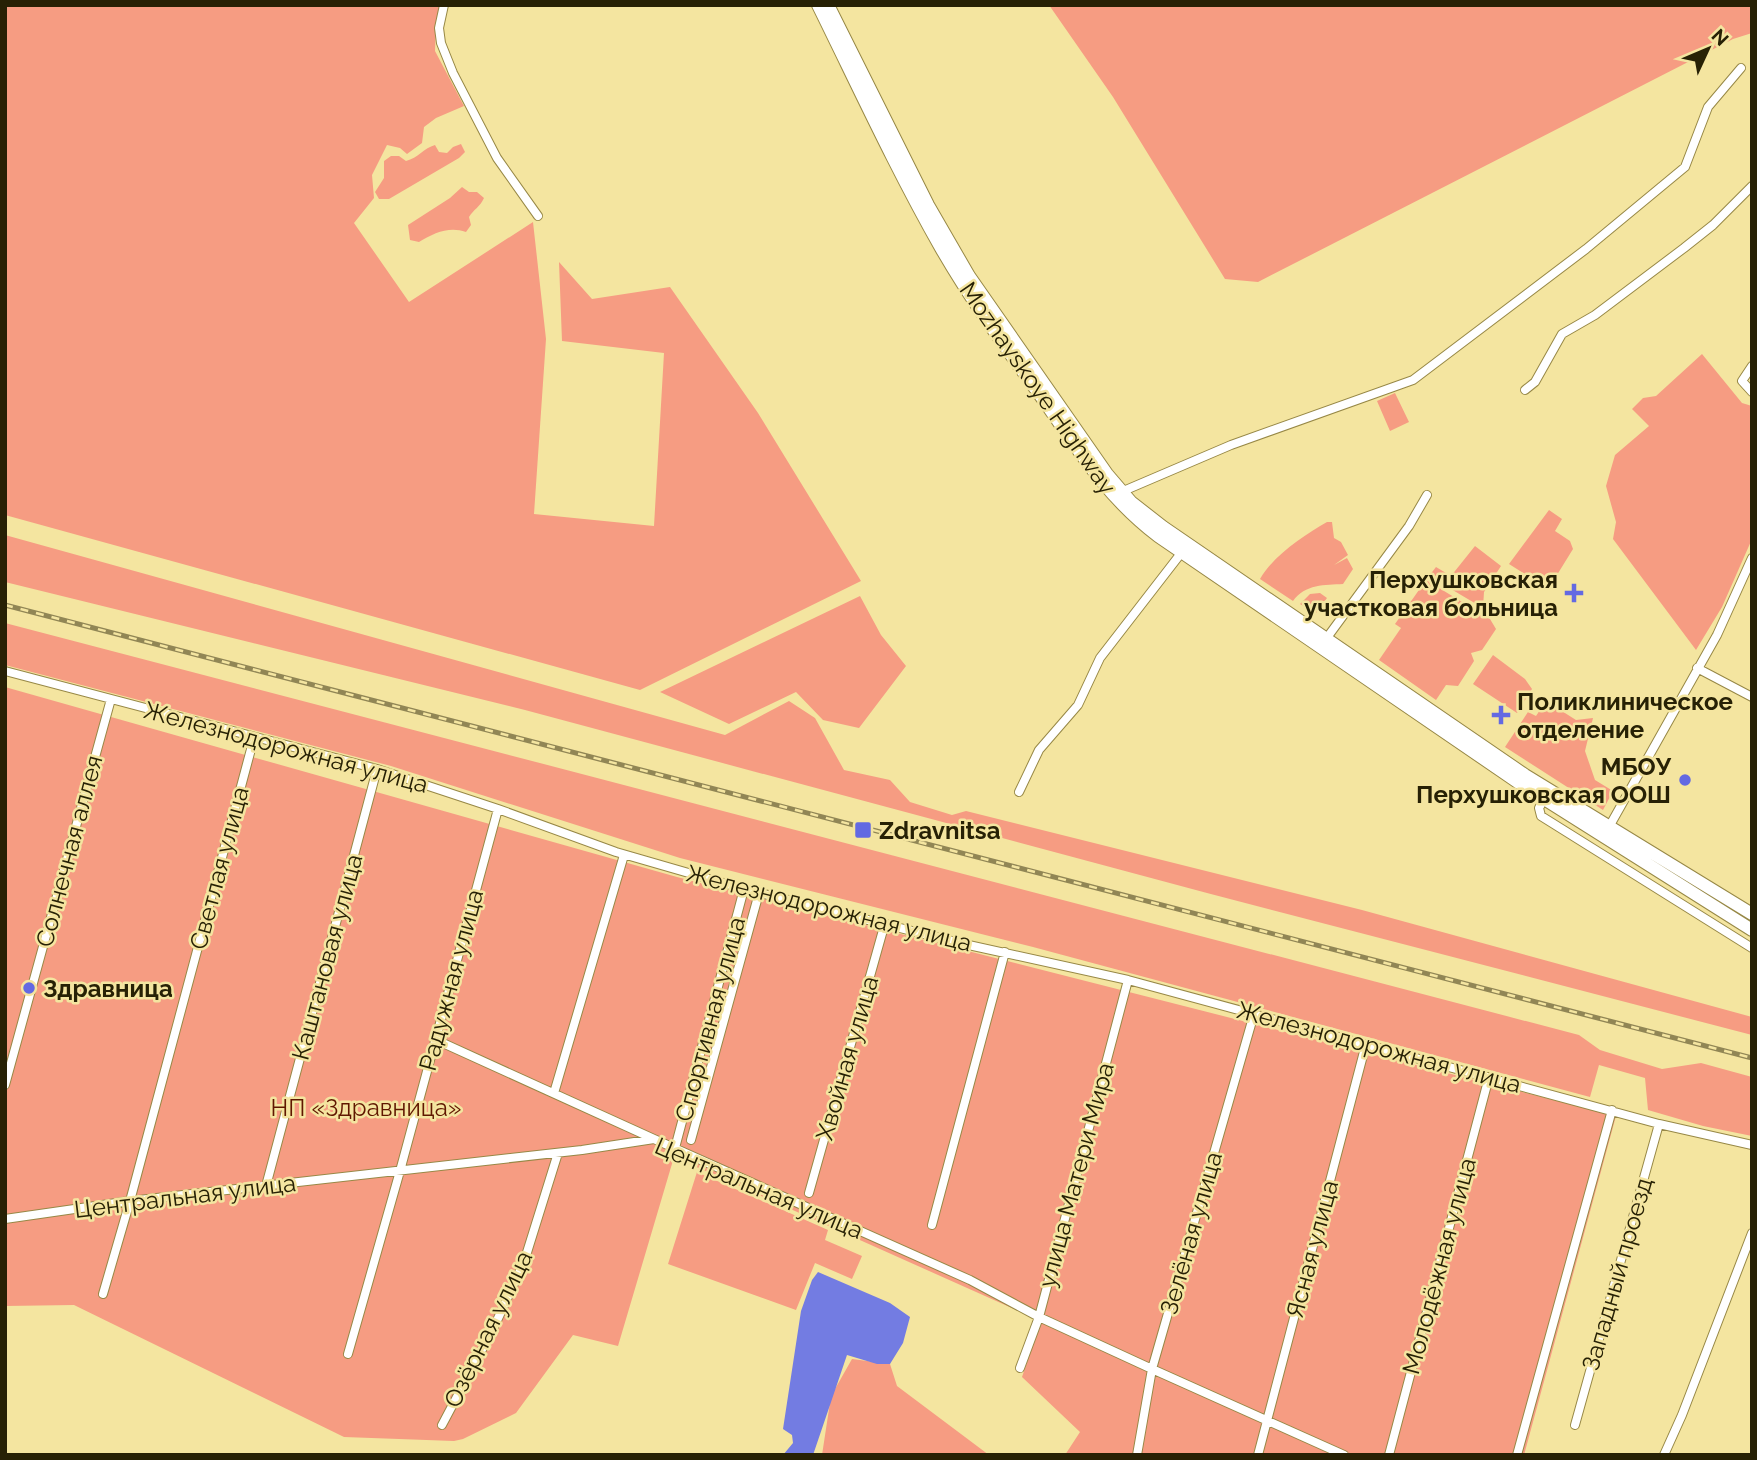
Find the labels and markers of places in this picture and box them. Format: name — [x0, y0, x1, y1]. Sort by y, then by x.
place label: Перхушковская участковая больница — [1304, 565, 1558, 622]
marker: Перхушковская участковая больница — [1564, 583, 1584, 603]
place label: Поликлиническое отделение — [1517, 687, 1733, 744]
marker: Поликлиническое отделение — [1491, 705, 1511, 725]
place label: МБОУ Перхушковская ООШ — [1416, 752, 1672, 809]
marker: МБОУ Перхушковская ООШ — [1677, 772, 1693, 788]
place label: Zdravnitsa — [879, 816, 1001, 845]
marker: Zdravnitsa — [853, 820, 873, 840]
place label: Здравница — [43, 974, 173, 1003]
marker: Здравница — [21, 980, 37, 996]

